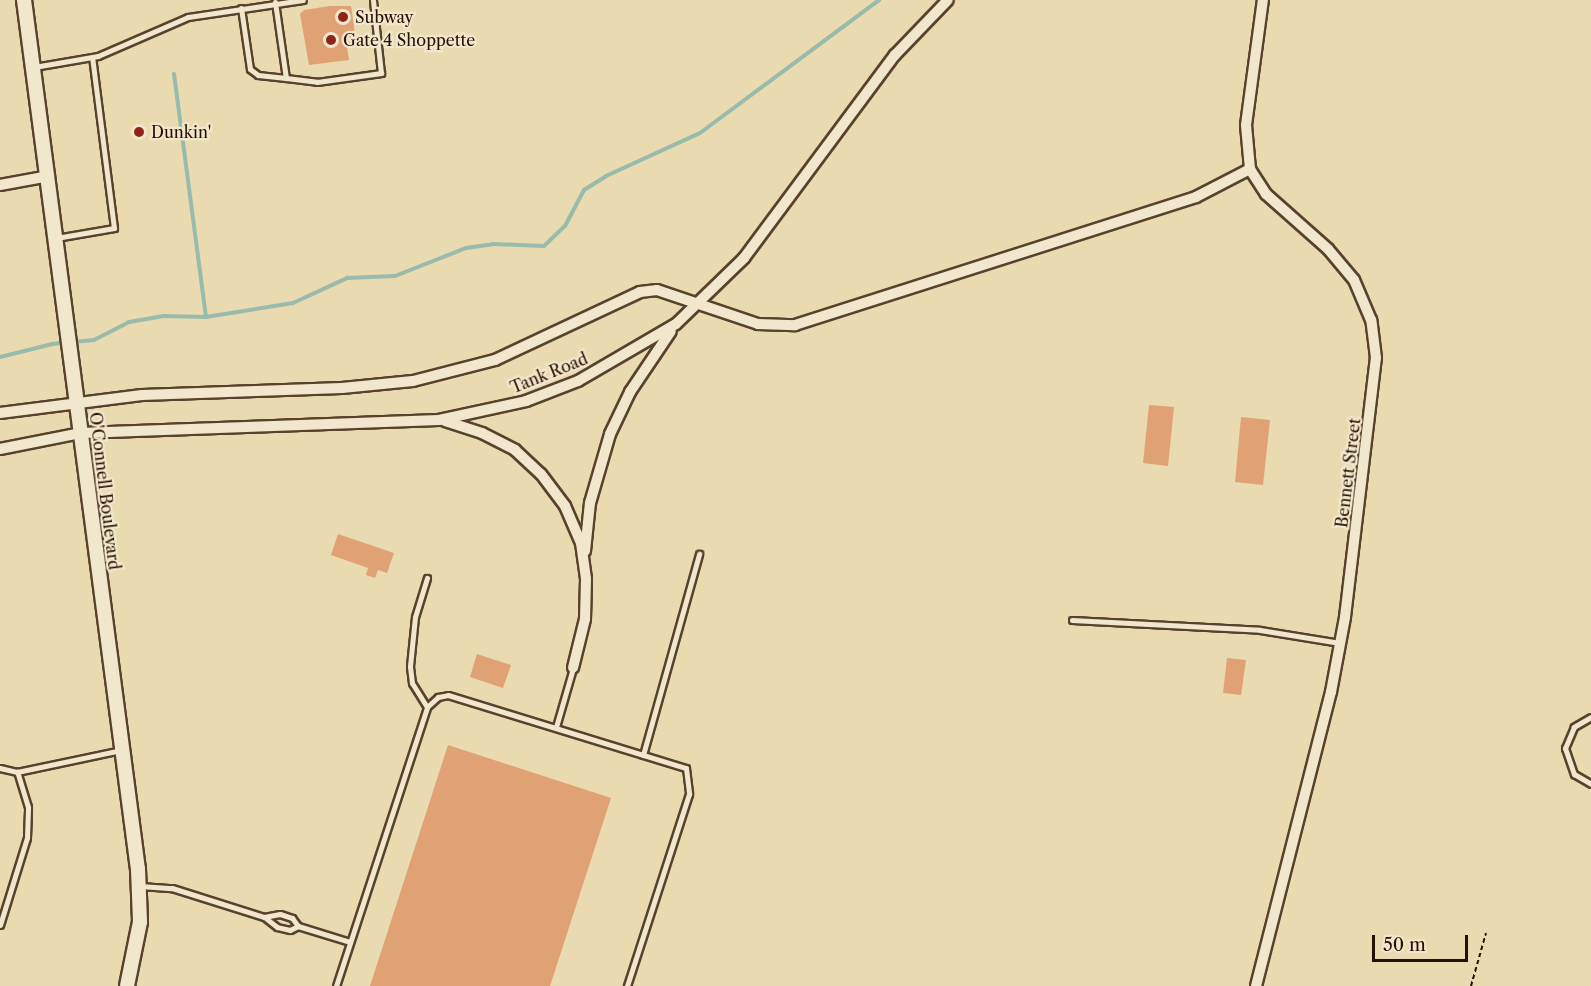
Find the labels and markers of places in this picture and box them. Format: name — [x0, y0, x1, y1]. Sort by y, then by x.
place label: Subway — [355, 7, 413, 27]
marker: Subway — [336, 10, 350, 24]
place label: Gate 4 Shoppette — [343, 30, 475, 50]
marker: Gate 4 Shoppette — [324, 33, 338, 47]
place label: Dunkin' — [151, 122, 211, 142]
marker: Dunkin' — [132, 125, 146, 139]

